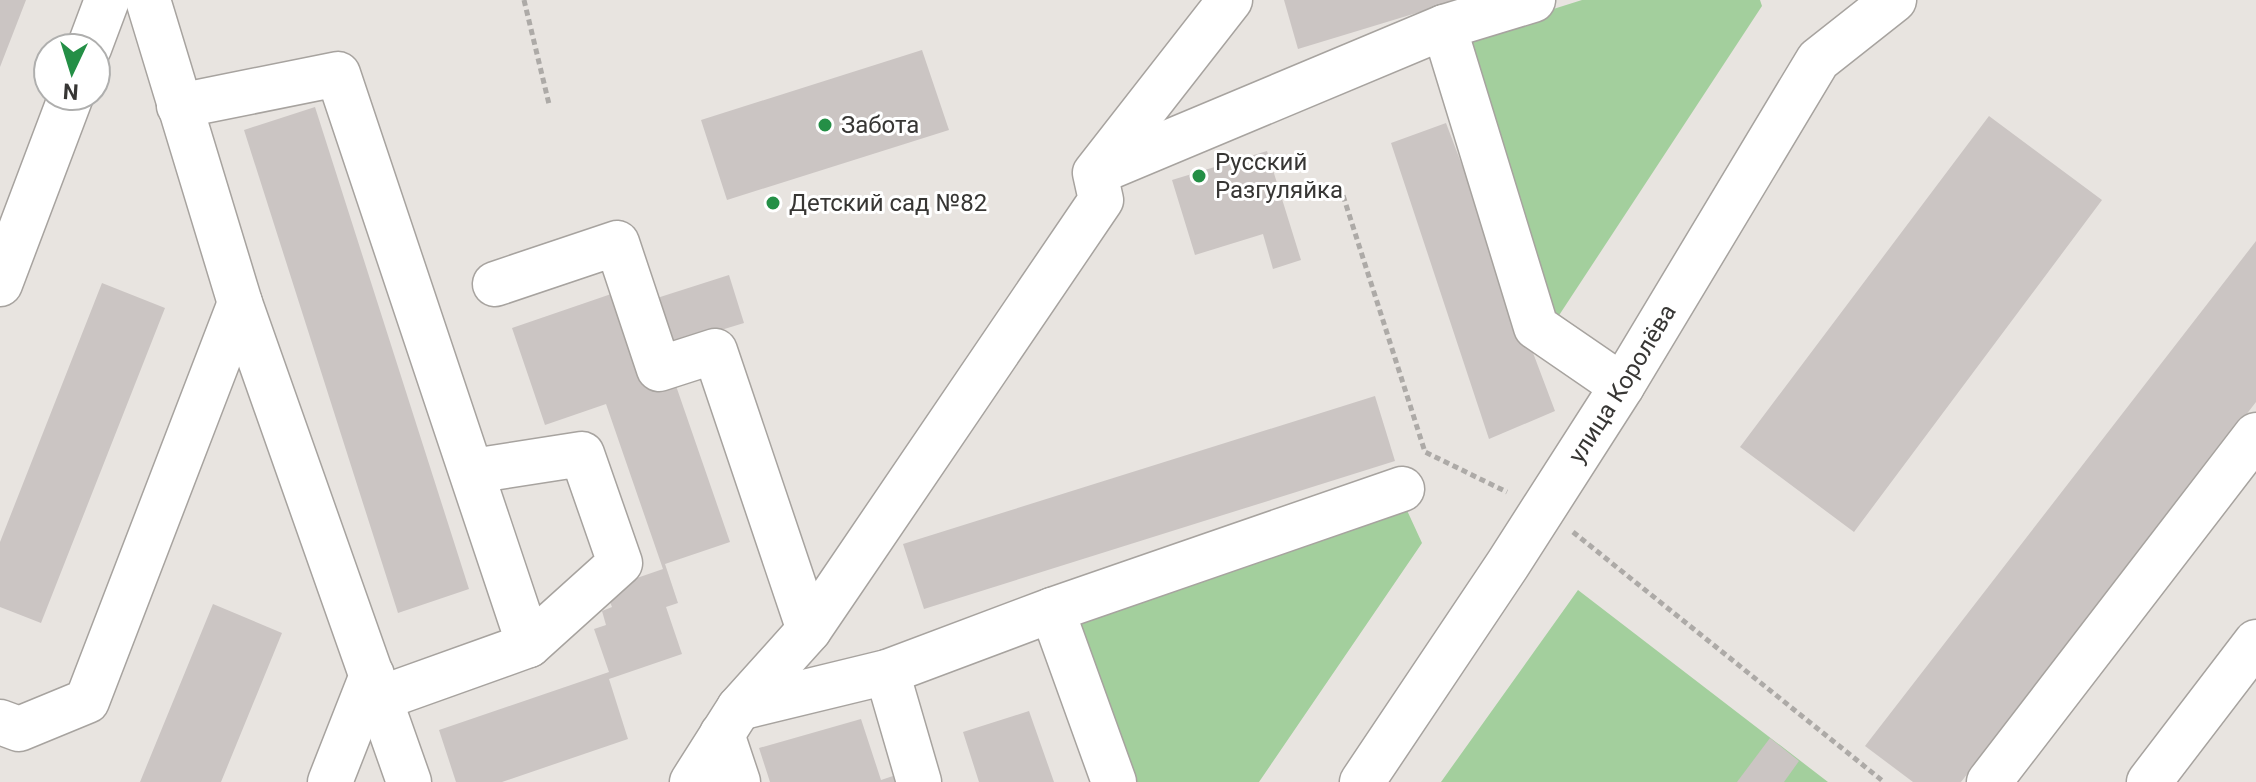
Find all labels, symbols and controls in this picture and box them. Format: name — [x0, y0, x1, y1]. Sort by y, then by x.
north arrow — [32, 32, 112, 112]
text: N — [62, 78, 79, 104]
place label: Забота — [841, 111, 919, 139]
marker: Забота — [816, 116, 834, 134]
place label: Русский Разгуляйка — [1215, 148, 1343, 204]
marker: Русский Разгуляйка — [1190, 167, 1208, 185]
place label: Детский сад №82 — [789, 189, 987, 217]
marker: Детский сад №82 — [764, 194, 782, 212]
street label: улица Королёва — [1563, 299, 1682, 468]

